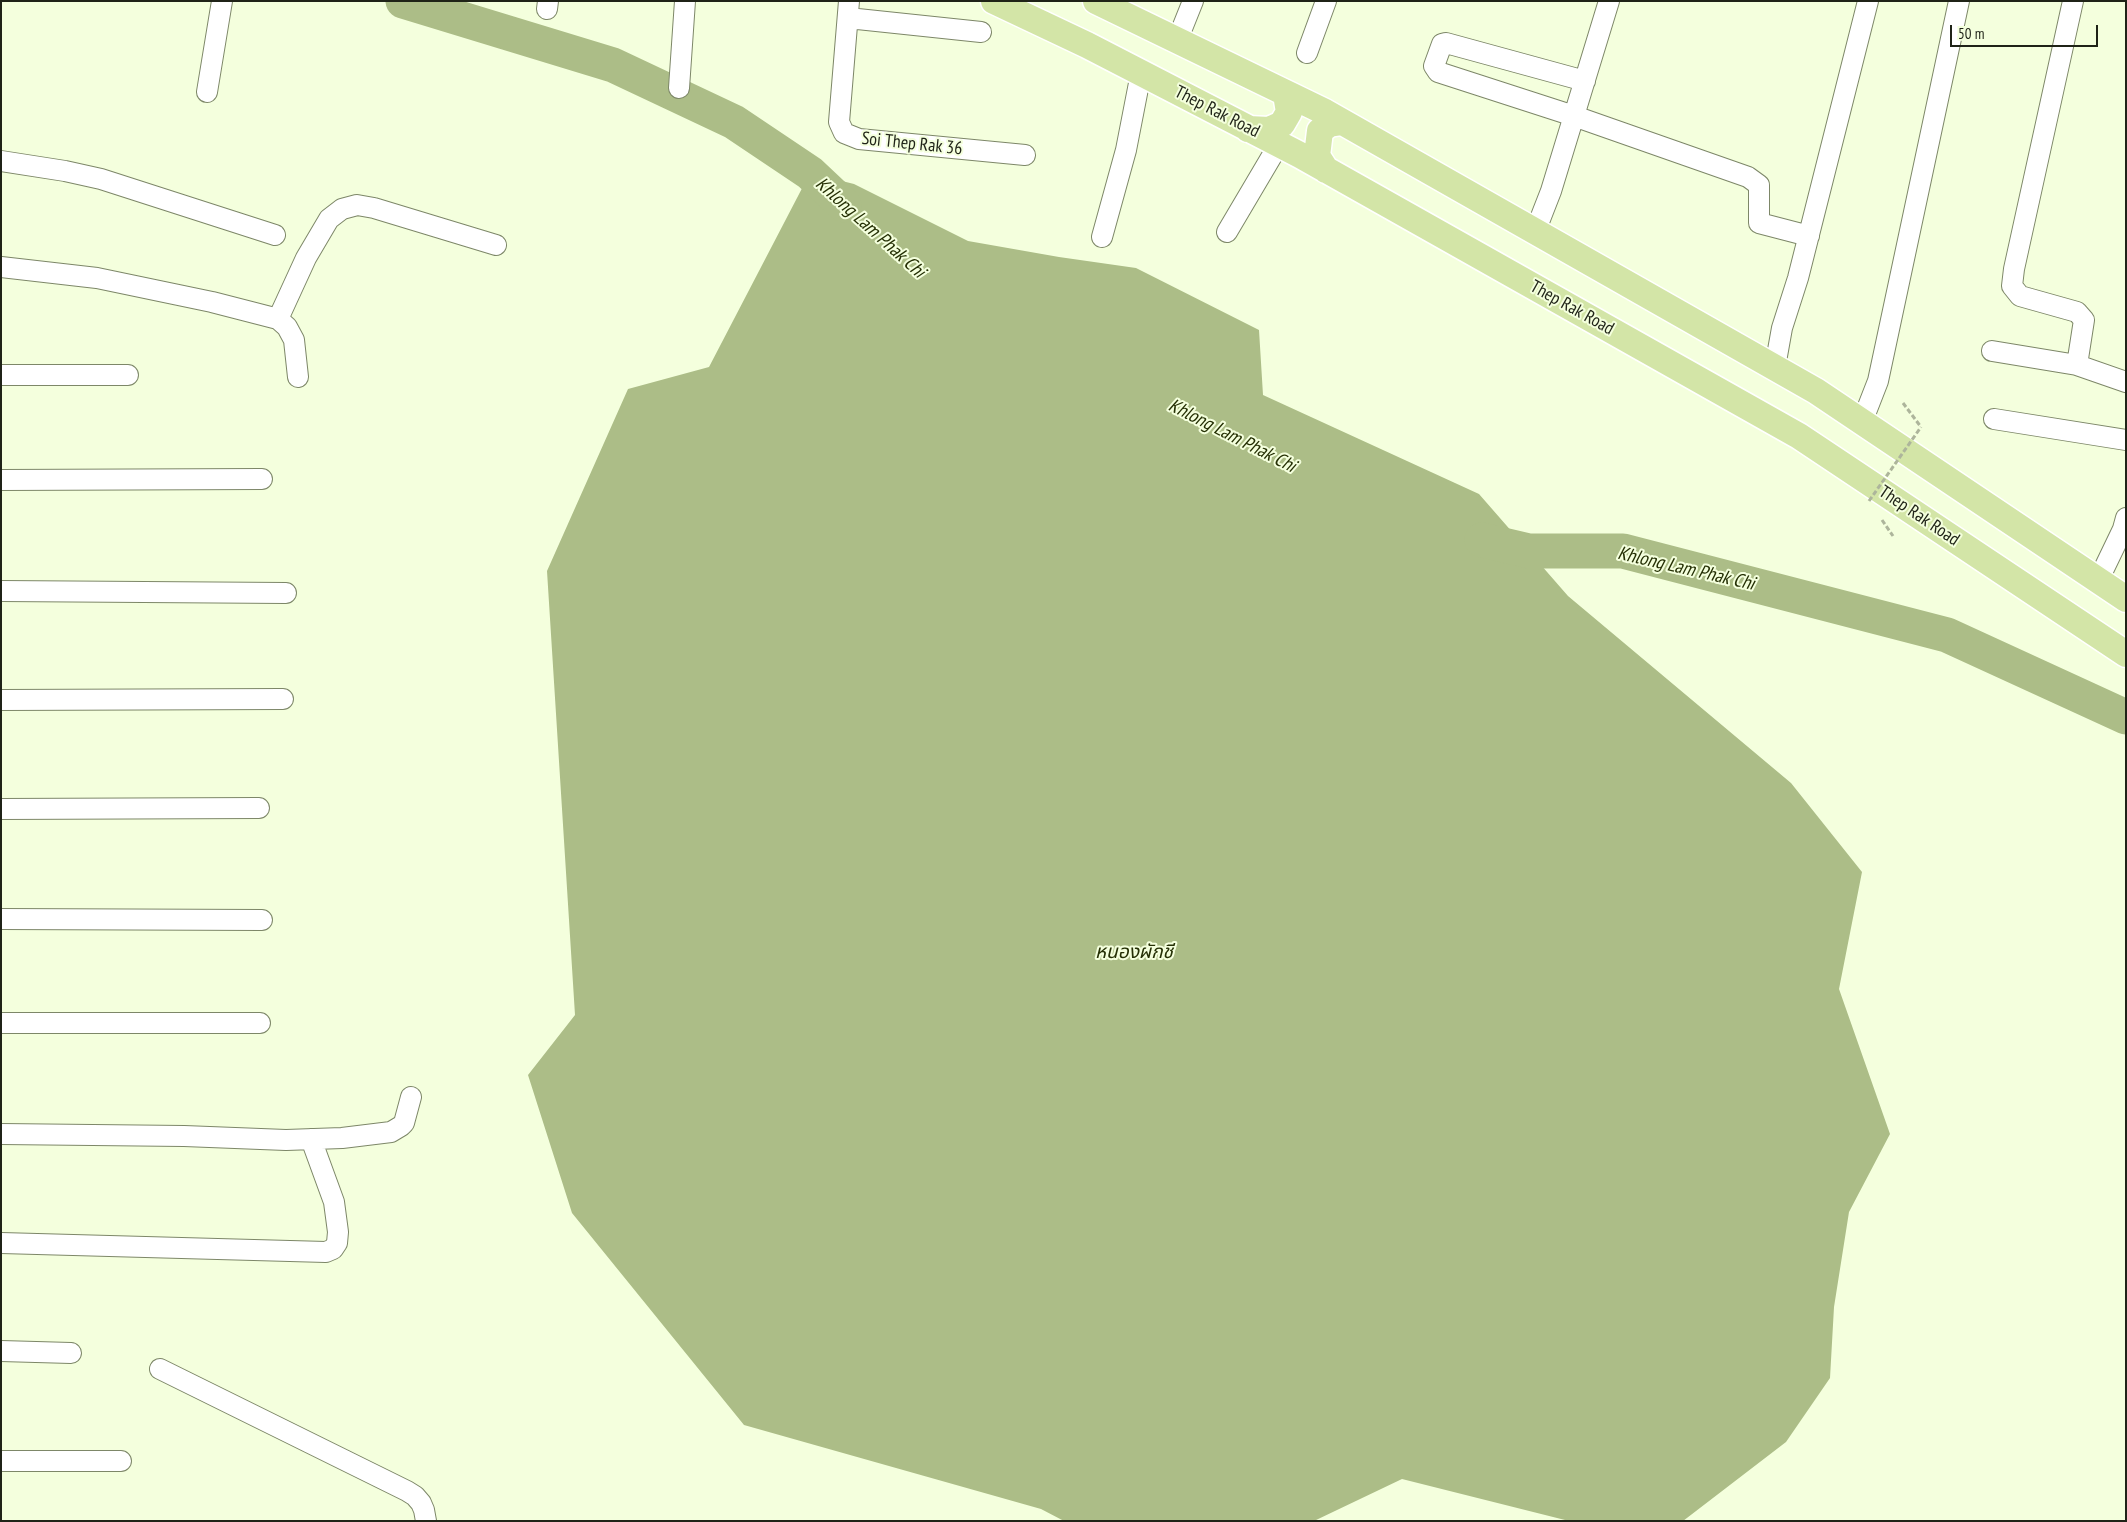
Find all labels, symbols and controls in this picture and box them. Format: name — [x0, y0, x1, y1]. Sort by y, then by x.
scale bar — [1952, 15, 2100, 47]
text: 50 m — [1958, 24, 1984, 43]
street label: Thep Rak Road — [1171, 81, 1263, 143]
street label: Soi Thep Rak 36 — [861, 128, 963, 160]
water label: Khlong Lam Phak Chi — [810, 173, 930, 283]
street label: Thep Rak Road — [1526, 276, 1618, 340]
water label: Khlong Lam Phak Chi — [1165, 394, 1299, 478]
street label: Thep Rak Road — [1875, 481, 1963, 551]
water label: Khlong Lam Phak Chi — [1615, 542, 1757, 596]
water label: หนองผักชี — [1095, 942, 1173, 964]

